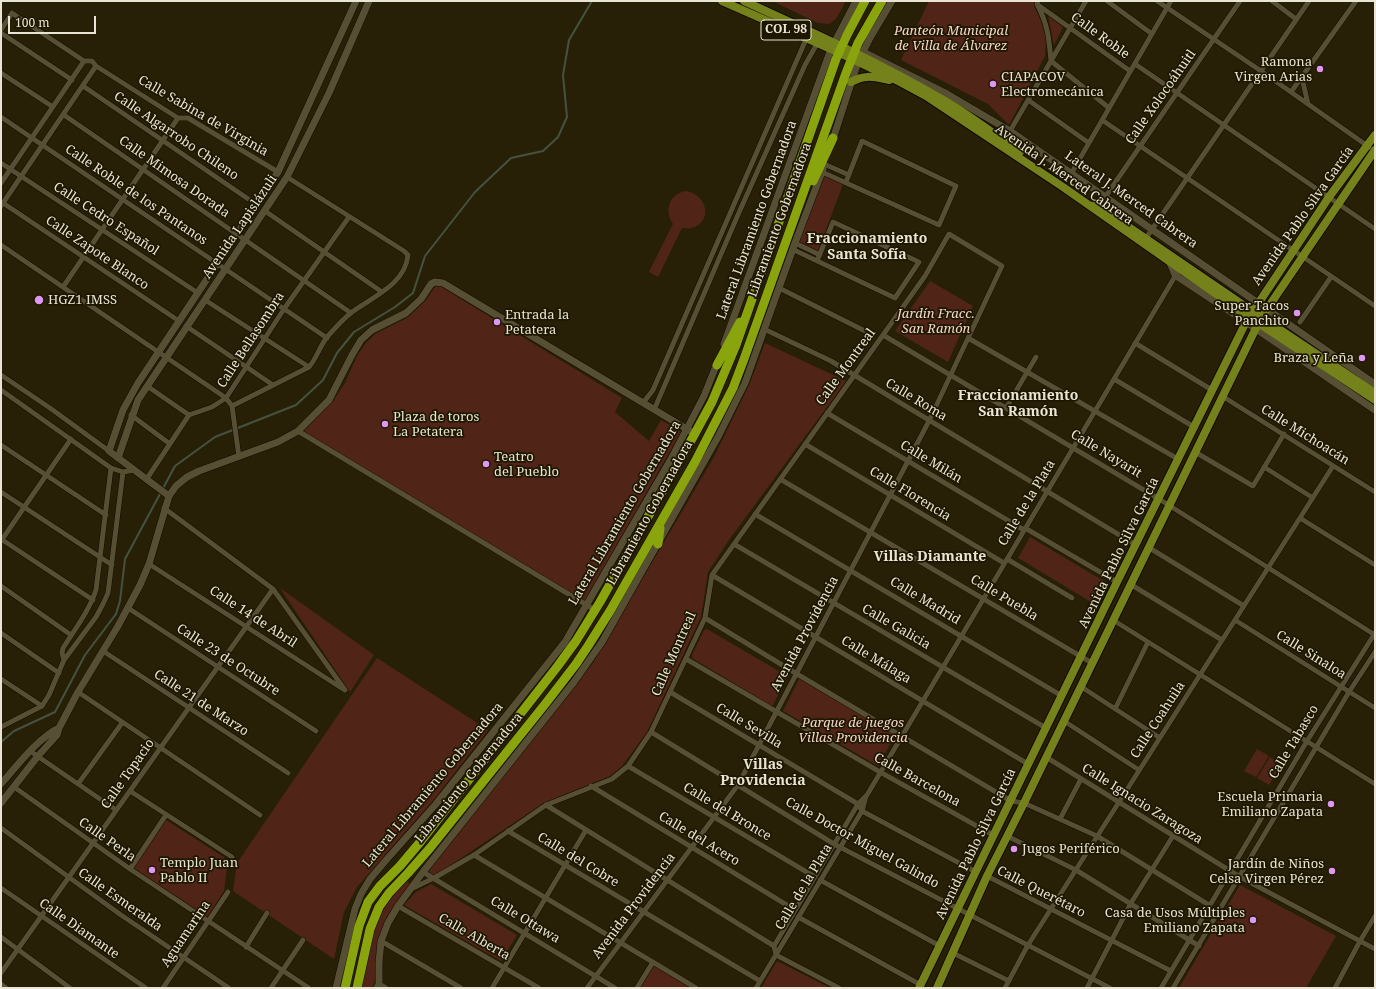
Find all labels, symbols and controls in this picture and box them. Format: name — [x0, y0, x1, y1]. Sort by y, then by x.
scale bar — [10, 8, 98, 34]
street label: Calle Roble — [1068, 10, 1132, 62]
text: 100 m — [15, 14, 50, 31]
road number: COL 98 — [761, 20, 811, 40]
park label: Panteón Municipal de Villa de Álvarez — [894, 23, 1008, 54]
street label: Calle Xolocoáhuitl — [1123, 47, 1199, 147]
place label: Ramona Virgen Arias — [1235, 54, 1312, 85]
marker: Ramona Virgen Arias — [1315, 64, 1325, 74]
place label: CIAPACOV Electromecánica — [1001, 69, 1104, 100]
street label: Calle Sabina de Virginia — [135, 72, 271, 160]
marker: CIAPACOV Electromecánica — [988, 79, 998, 89]
street label: Calle Algarrobo Chileno — [111, 88, 241, 184]
street label: Lateral Libramiento Gobernadora — [714, 118, 800, 322]
street label: Avenida J. Merced Cabrera — [992, 121, 1136, 229]
street label: Calle Mimosa Dorada — [116, 133, 232, 221]
street label: Calle Roble de los Pantanos — [62, 141, 210, 249]
street label: Libramiento Gobernadora — [745, 141, 815, 299]
street label: Avenida Pablo Silva García — [1249, 143, 1357, 289]
street label: Lateral J. Merced Cabrera — [1062, 148, 1200, 252]
street label: Avenida Lapislázuli — [199, 172, 281, 282]
street label: Calle Cedro Español — [50, 179, 162, 259]
street label: Calle Zapote Blanco — [42, 213, 152, 293]
district label: Fraccionamiento Santa Sofía — [807, 231, 927, 264]
street label: Calle Bellasombra — [214, 289, 288, 391]
place label: HGZ1 IMSS — [48, 292, 117, 308]
marker: HGZ1 IMSS — [33, 294, 45, 306]
place label: Super Tacos Panchito — [1215, 298, 1289, 329]
park label: Jardín Fracc. San Ramón — [897, 306, 975, 337]
place label: Entrada la Petatera — [505, 307, 569, 338]
marker: Super Tacos Panchito — [1292, 308, 1302, 318]
marker: Entrada la Petatera — [492, 317, 502, 327]
street label: Calle Montreal — [813, 326, 879, 408]
place label: Braza y Leña — [1273, 350, 1354, 366]
marker: Braza y Leña — [1357, 353, 1367, 363]
street label: Calle Roma — [882, 375, 950, 425]
district label: Fraccionamiento San Ramón — [958, 388, 1078, 420]
street label: Calle Michoacán — [1258, 401, 1352, 469]
place label: Plaza de toros La Petatera — [393, 409, 479, 440]
street label: Lateral Libramiento Gobernadora — [566, 418, 684, 608]
marker: Plaza de toros La Petatera — [380, 419, 390, 429]
street label: Calle Nayarit — [1068, 427, 1144, 481]
street label: Calle Milán — [897, 437, 965, 487]
street label: Libramiento Gobernadora — [604, 438, 696, 588]
place label: Teatro del Pueblo — [494, 449, 559, 480]
street label: Calle de la Plata — [995, 457, 1059, 549]
marker: Teatro del Pueblo — [481, 459, 491, 469]
street label: Calle Florencia — [866, 464, 954, 524]
street label: Avenida Pablo Silva García — [1076, 475, 1162, 631]
district label: Villas Diamante — [874, 549, 986, 565]
street label: Calle Puebla — [967, 572, 1041, 624]
street label: Avenida Providencia — [768, 574, 842, 694]
street label: Calle Madrid — [887, 574, 963, 628]
street label: Calle 14 de Abril — [206, 583, 300, 651]
street label: Calle Galicia — [859, 601, 933, 653]
street label: Calle Montreal — [648, 609, 700, 699]
street label: Calle 23 de Octubre — [173, 621, 283, 699]
street label: Calle Sinaloa — [1273, 627, 1349, 683]
street label: Calle Málaga — [838, 633, 914, 687]
street label: Calle 21 de Marzo — [151, 667, 251, 739]
street label: Calle Coahuila — [1127, 679, 1189, 761]
street label: Lateral Libramiento Gobernadora — [359, 699, 507, 871]
street label: Calle Sevilla — [713, 700, 785, 752]
street label: Calle Tabasco — [1266, 702, 1322, 782]
street label: Libramiento Gobernadora — [412, 710, 526, 846]
park label: Parque de juegos Villas Providencia — [798, 715, 908, 746]
street label: Calle Topacio — [98, 736, 158, 812]
street label: Calle Barcelona — [871, 750, 963, 810]
district label: Villas Providencia — [720, 757, 806, 790]
street label: Calle Ignacio Zaragoza — [1079, 760, 1205, 848]
street label: Avenida Pablo Silva García — [933, 766, 1019, 922]
street label: Calle del Bronce — [680, 780, 774, 844]
place label: Escuela Primaria Emiliano Zapata — [1217, 789, 1323, 820]
street label: Calle Doctor Miguel Galindo — [782, 794, 942, 892]
marker: Escuela Primaria Emiliano Zapata — [1326, 799, 1336, 809]
street label: Calle del Acero — [656, 809, 742, 869]
street label: Calle Perla — [76, 815, 138, 865]
street label: Calle del Cobre — [534, 829, 622, 891]
street label: Calle de la Plata — [772, 841, 836, 933]
place label: Jugos Periférico — [1022, 841, 1120, 857]
marker: Jugos Periférico — [1009, 844, 1019, 854]
street label: Avenida Providencia — [589, 850, 679, 962]
place label: Templo Juan Pablo II — [160, 855, 238, 886]
place label: Jardín de Niños Celsa Virgen Pérez — [1209, 856, 1324, 887]
street label: Calle Querétaro — [994, 863, 1088, 921]
street label: Calle Esmeralda — [75, 865, 165, 935]
marker: Templo Juan Pablo II — [147, 865, 157, 875]
marker: Jardín de Niños Celsa Virgen Pérez — [1327, 866, 1337, 876]
street label: Calle Ottawa — [487, 893, 563, 947]
street label: Calle Diamante — [36, 896, 122, 962]
street label: Aguamarina — [158, 898, 214, 970]
place label: Casa de Usos Múltiples Emiliano Zapata — [1105, 905, 1245, 936]
street label: Calle Alberta — [436, 910, 512, 964]
marker: Casa de Usos Múltiples Emiliano Zapata — [1248, 915, 1258, 925]

